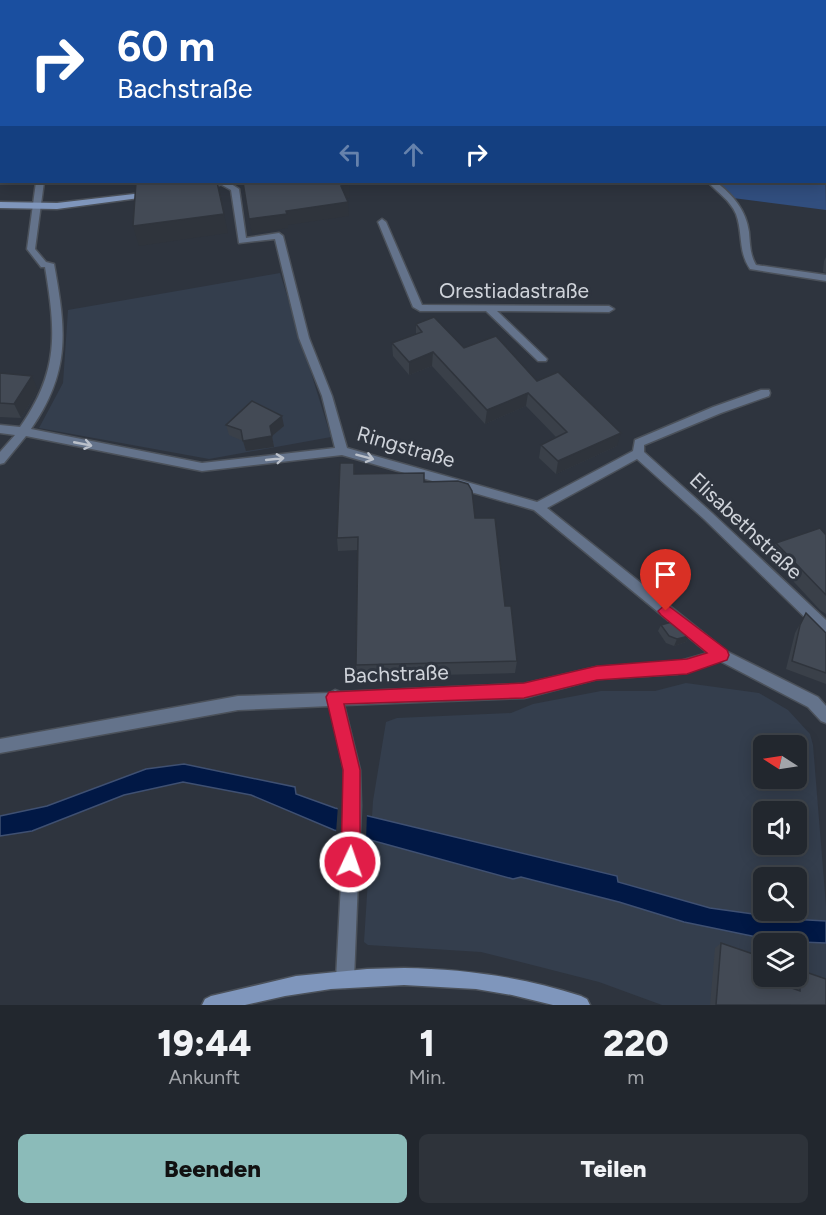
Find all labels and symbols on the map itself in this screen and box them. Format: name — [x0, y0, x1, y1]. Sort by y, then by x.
street label: Orestiadastraße — [439, 278, 589, 303]
street label: Ringstraße — [354, 421, 458, 472]
one-way arrow — [72, 439, 92, 450]
one-way arrow — [355, 452, 374, 464]
one-way arrow — [264, 453, 284, 464]
street label: Elisabethstraße — [685, 467, 808, 584]
pin — [640, 549, 691, 611]
street label: Bachstraße — [343, 659, 449, 688]
north arrow — [753, 735, 807, 789]
position arrow — [318, 830, 382, 894]

